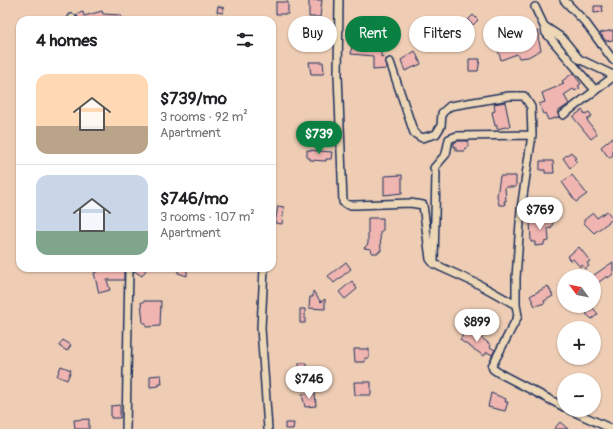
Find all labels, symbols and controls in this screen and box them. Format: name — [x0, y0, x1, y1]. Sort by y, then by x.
chip: Buy — [288, 16, 337, 52]
chip: Rent — [345, 16, 401, 52]
chip: Filters — [409, 16, 475, 52]
chip: New — [483, 16, 537, 52]
icon: filters — [234, 29, 256, 51]
text: 4 homes — [36, 30, 97, 51]
text: $739/mo — [160, 88, 227, 109]
icon: home — [68, 90, 116, 138]
text: 3 rooms · 92 m² — [160, 109, 248, 125]
pin: $739 — [295, 121, 343, 155]
text: Apartment — [160, 125, 221, 141]
text: $739 — [305, 126, 333, 142]
text: $746/mo — [160, 188, 228, 209]
icon: home — [68, 191, 116, 239]
pin: $769 — [516, 197, 564, 231]
text: $769 — [526, 202, 554, 218]
text: 3 rooms · 107 m² — [160, 209, 255, 225]
text: Apartment — [160, 225, 221, 241]
north arrow — [557, 269, 601, 313]
map controls — [557, 269, 601, 417]
pin: $899 — [453, 309, 501, 343]
text: $899 — [464, 314, 491, 330]
button: + — [557, 321, 601, 365]
pin: $746 — [285, 366, 333, 400]
text: $746 — [294, 371, 324, 387]
button: − — [557, 373, 601, 417]

